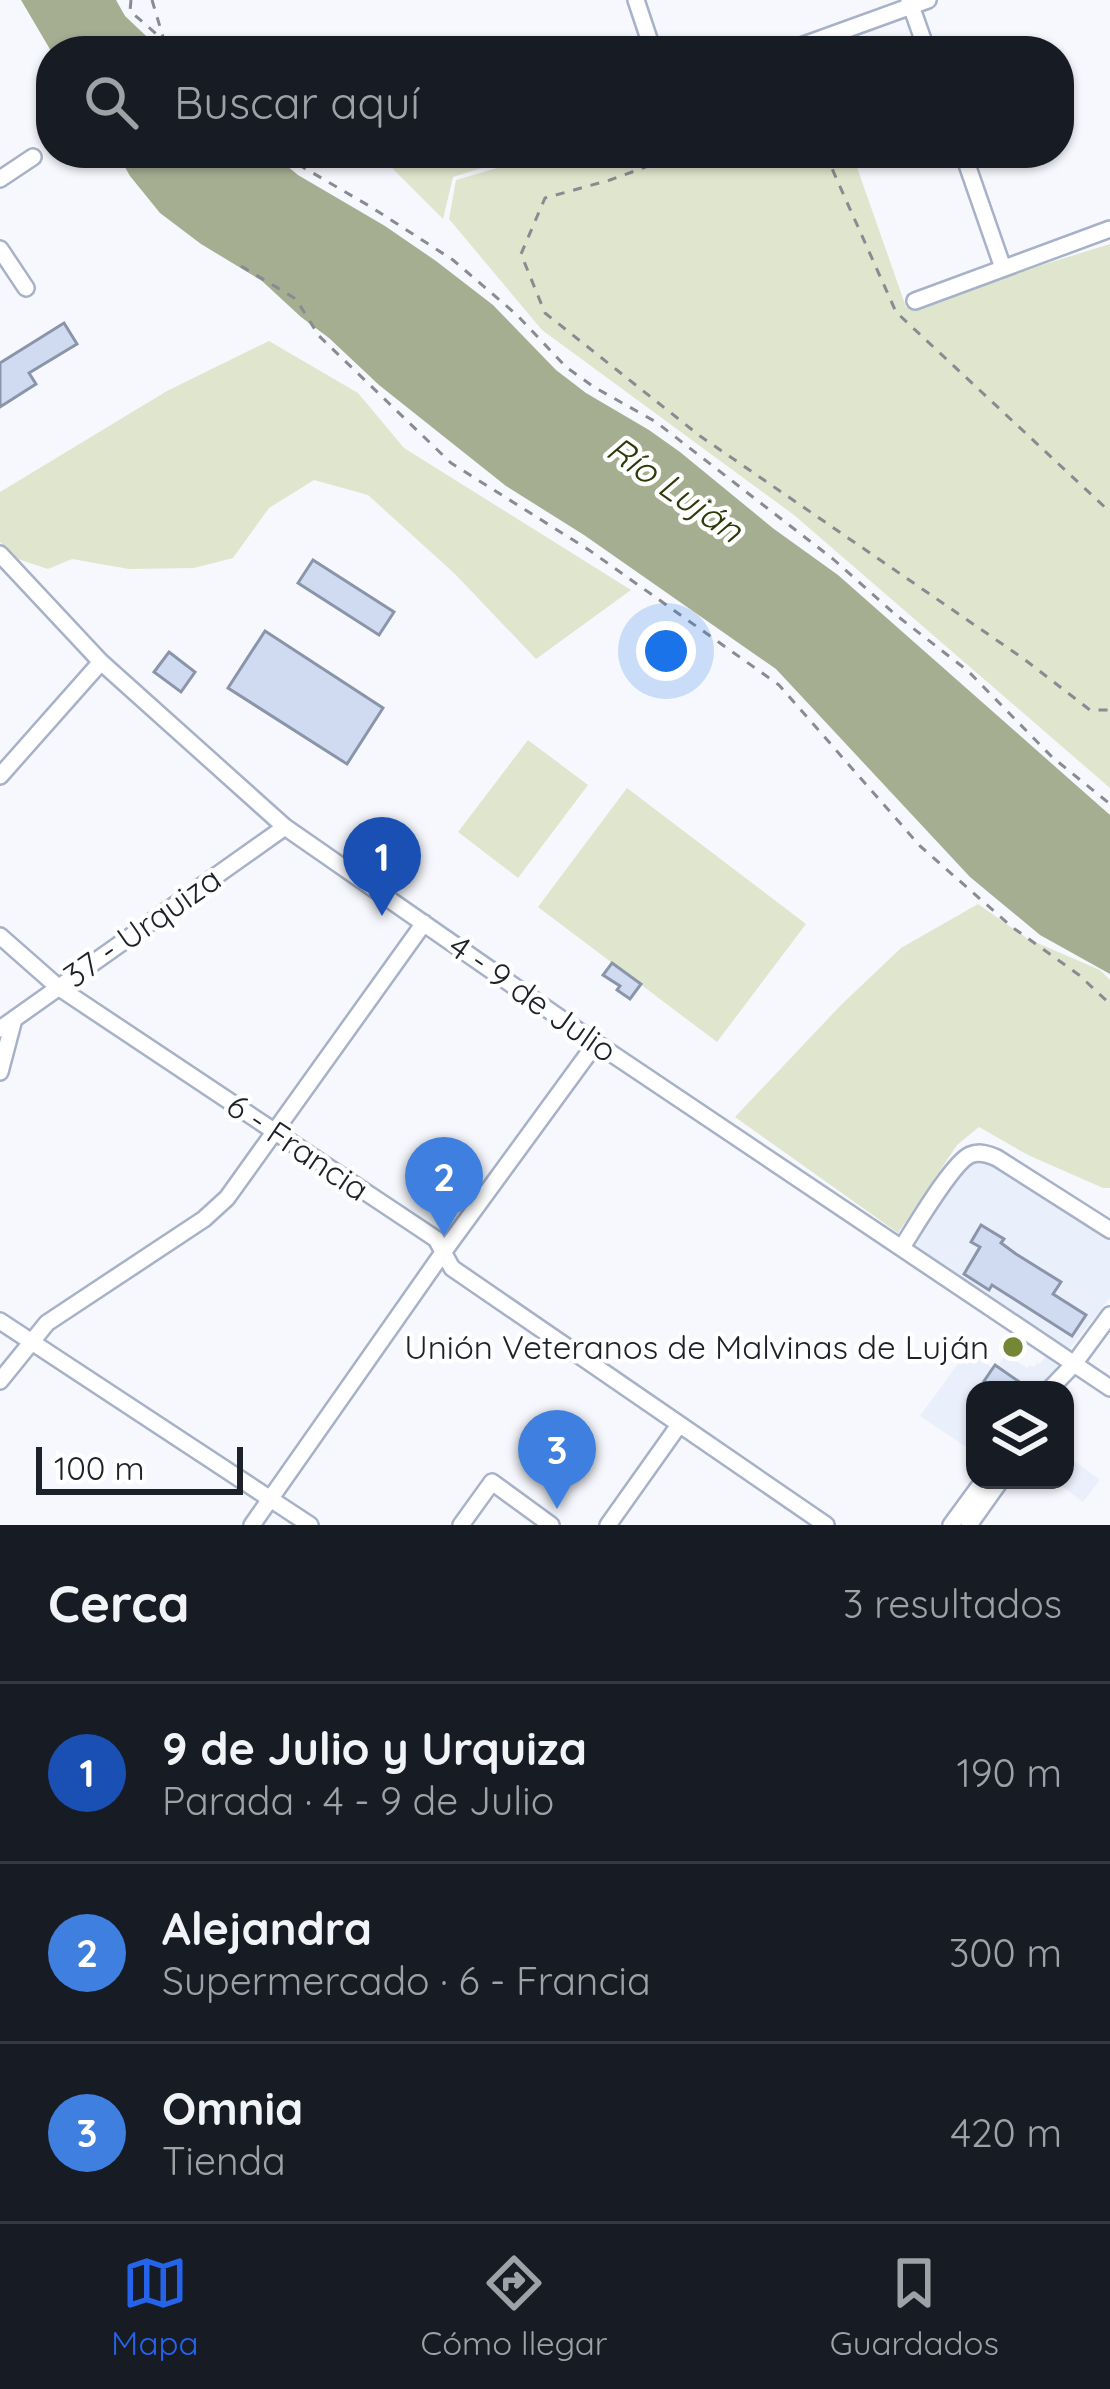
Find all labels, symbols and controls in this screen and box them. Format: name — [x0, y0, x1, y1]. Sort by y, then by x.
search box — [36, 36, 1074, 168]
icon: search — [78, 69, 144, 135]
text: Buscar aquí — [174, 74, 420, 130]
water label: Río Luján — [599, 426, 753, 552]
your location — [636, 621, 696, 681]
pin: 1 — [343, 817, 421, 916]
street label: 37 - Urquiza — [55, 858, 228, 996]
street label: 4 - 9 de Julio — [441, 925, 625, 1070]
street label: 6 - Francia — [219, 1084, 377, 1209]
pin: 2 — [405, 1137, 483, 1236]
place label: Unión Veteranos de Malvinas de Luján — [404, 1326, 989, 1367]
marker: Unión Veteranos de Malvinas de Luján — [1000, 1334, 1026, 1360]
map controls — [966, 1381, 1074, 1489]
button: layers — [966, 1381, 1074, 1489]
pin: 3 — [518, 1410, 596, 1509]
scale bar — [36, 1441, 243, 1494]
text: 100 m — [54, 1447, 145, 1488]
text: Cerca — [48, 1571, 190, 1635]
text: 3 resultados — [843, 1579, 1062, 1628]
text: 9 de Julio y Urquiza — [162, 1720, 587, 1776]
text: 1 — [79, 1748, 95, 1797]
text: 190 m — [956, 1748, 1062, 1797]
text: Parada · 4 - 9 de Julio — [162, 1776, 554, 1825]
text: Alejandra — [162, 1900, 372, 1956]
text: 2 — [76, 1928, 98, 1977]
text: 300 m — [949, 1928, 1062, 1977]
text: Supermercado · 6 - Francia — [162, 1956, 651, 2005]
text: Omnia — [162, 2080, 303, 2136]
text: 3 — [77, 2108, 97, 2157]
text: 420 m — [950, 2108, 1062, 2157]
text: Tienda — [162, 2136, 286, 2185]
tab: Mapa — [111, 2250, 198, 2363]
tab: Cómo llegar — [421, 2250, 608, 2363]
tab: Guardados — [830, 2250, 999, 2363]

